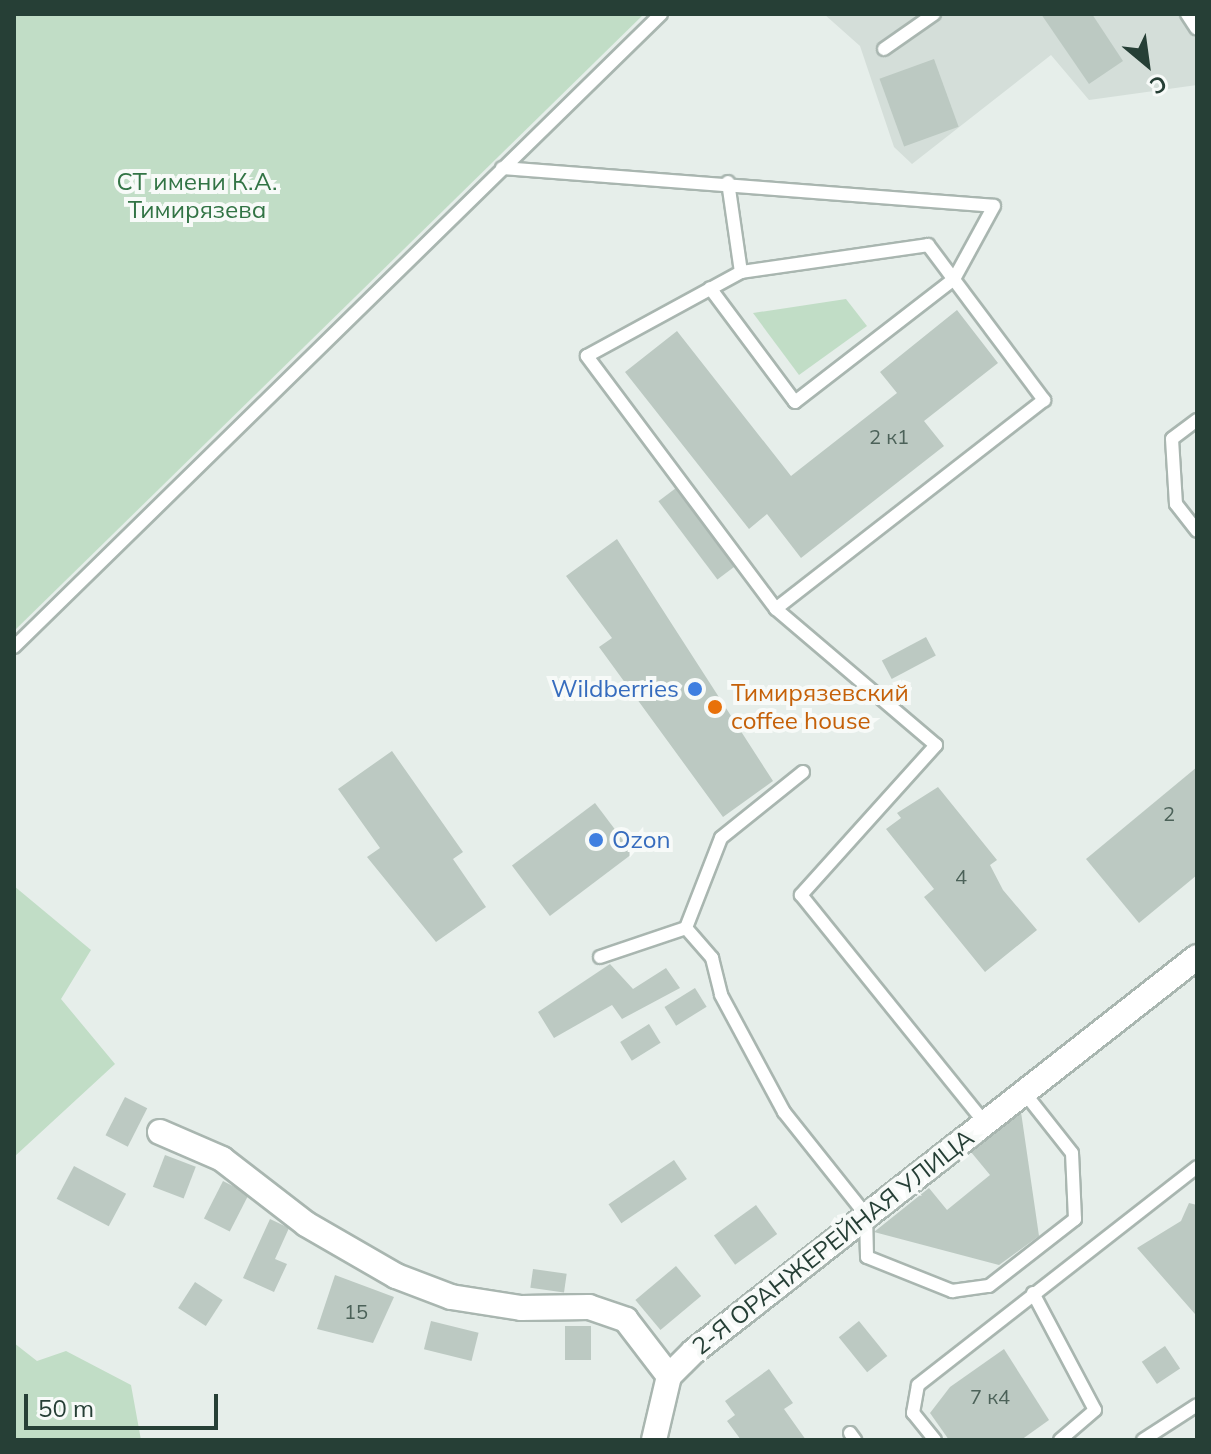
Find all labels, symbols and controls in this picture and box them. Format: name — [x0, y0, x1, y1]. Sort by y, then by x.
north arrow — [1107, 24, 1187, 104]
text: С — [1145, 69, 1172, 101]
park label: СТ имени К.А. Тимирязева — [116, 168, 278, 224]
house number: 2 к1 — [869, 424, 909, 448]
place label: Wildberries — [551, 675, 679, 703]
place label: Тимирязевский coffee house — [731, 679, 909, 735]
marker: Wildberries — [686, 680, 704, 698]
marker: Тимирязевский coffee house — [706, 698, 724, 716]
house number: 2 — [1163, 801, 1175, 825]
place label: Ozon — [612, 826, 671, 854]
marker: Ozon — [587, 831, 605, 849]
house number: 4 — [955, 864, 967, 888]
street label: 2-Я ОРАНЖЕРЕЙНАЯ УЛИЦА — [686, 1123, 980, 1361]
house number: 15 — [344, 1299, 368, 1323]
scale bar — [28, 1378, 222, 1428]
house number: 7 к4 — [970, 1384, 1010, 1408]
text: 50 m — [38, 1393, 94, 1423]

